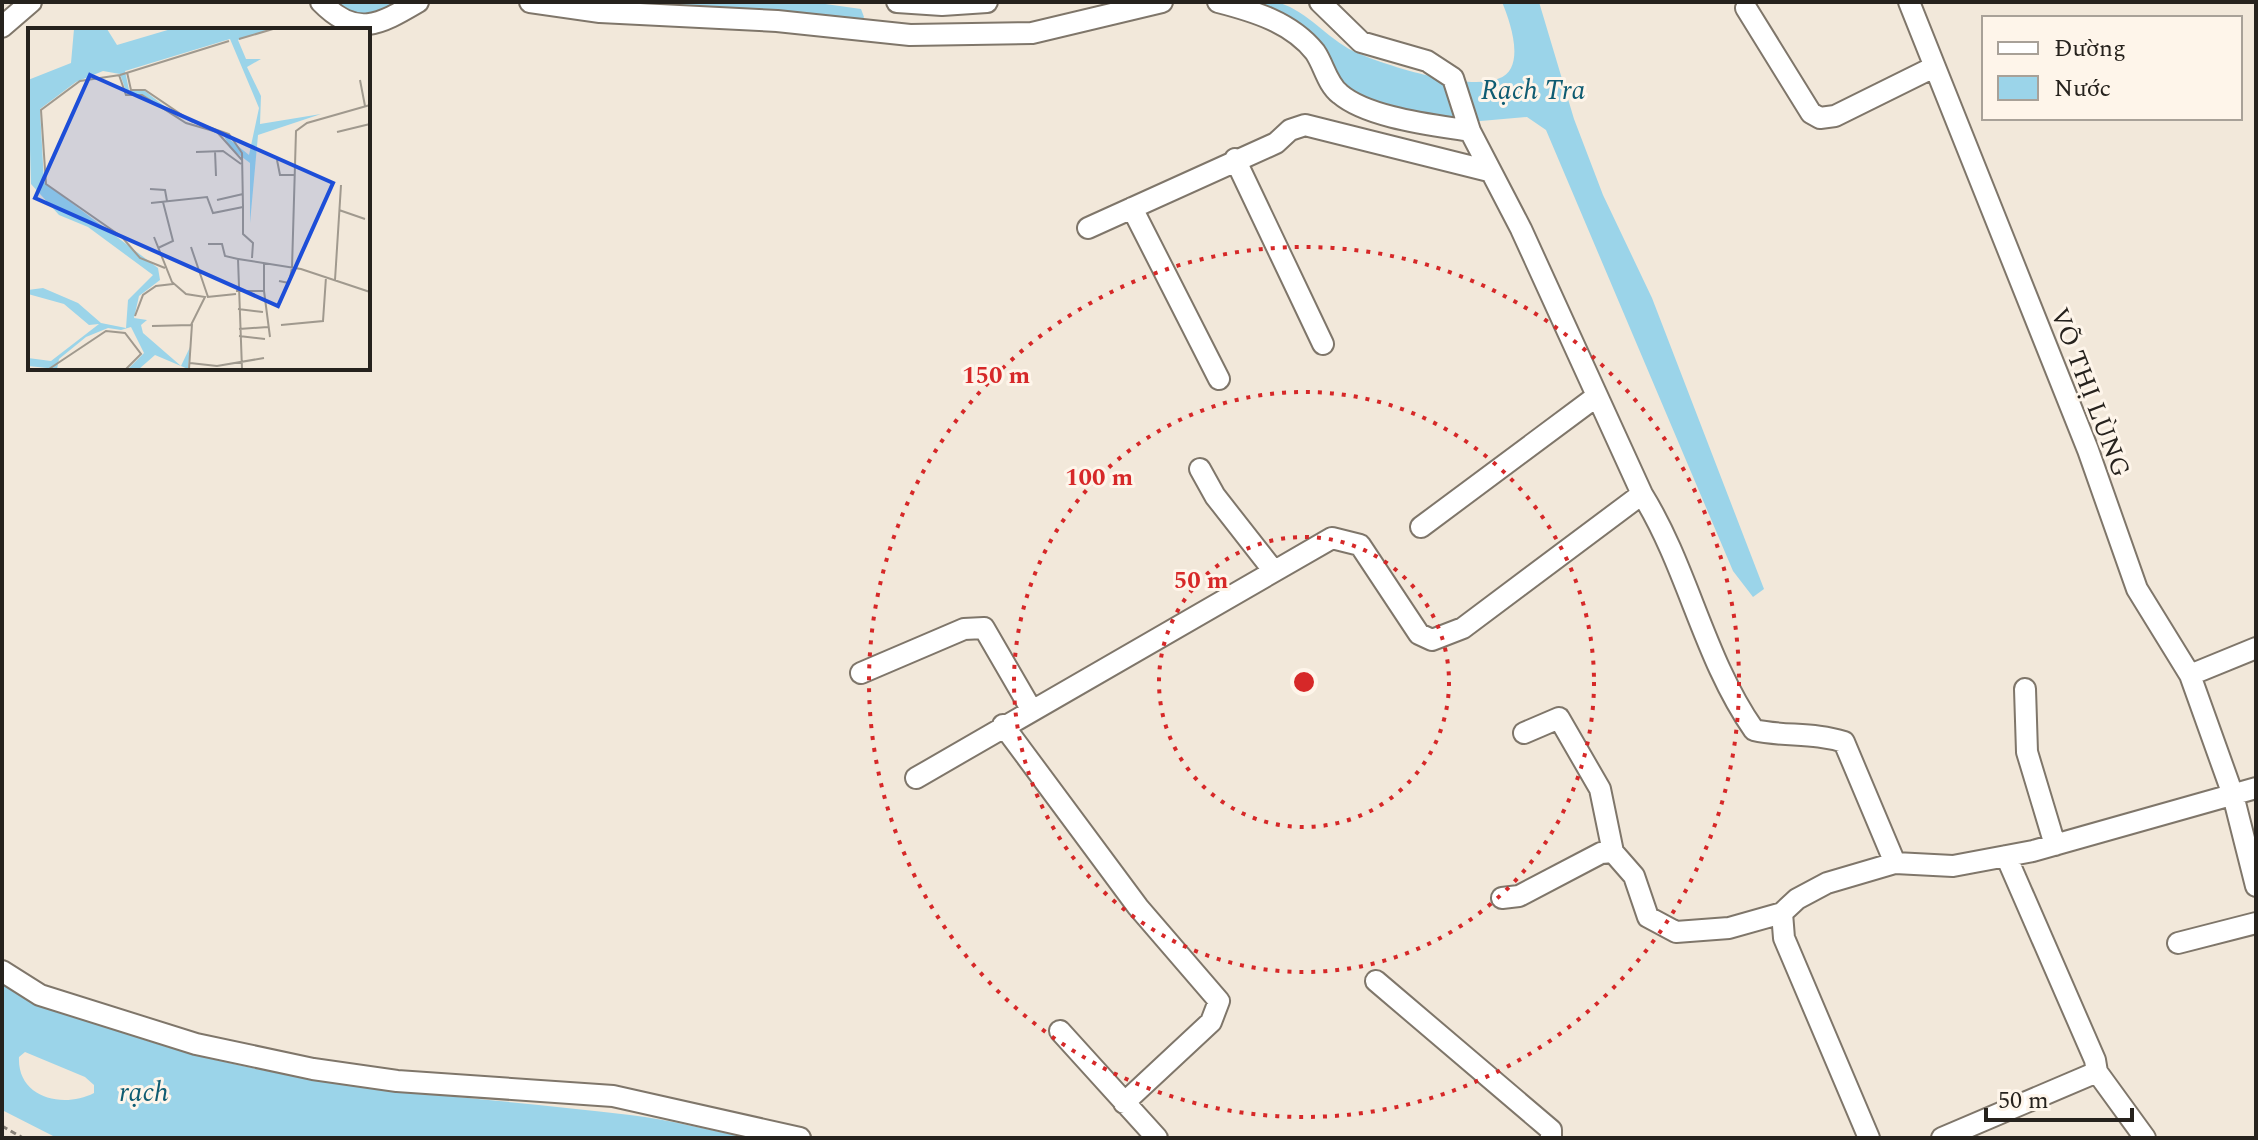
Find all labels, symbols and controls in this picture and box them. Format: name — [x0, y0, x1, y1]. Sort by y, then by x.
legend — [1982, 16, 2242, 120]
inset map — [28, 28, 370, 370]
text: Đường — [2054, 31, 2126, 67]
water label: Rạch Tra — [1481, 69, 1585, 112]
text: Nước — [2054, 71, 2111, 107]
street label: VÕ THỊ LÙNG — [2039, 302, 2141, 483]
text: 150 m — [962, 358, 1030, 394]
text: 100 m — [1065, 460, 1133, 496]
text: 50 m — [1174, 563, 1229, 599]
centre of rings — [1290, 668, 1318, 696]
water label: rạch — [119, 1071, 169, 1114]
scale bar — [1986, 1072, 2132, 1122]
text: 50 m — [1998, 1083, 2049, 1119]

